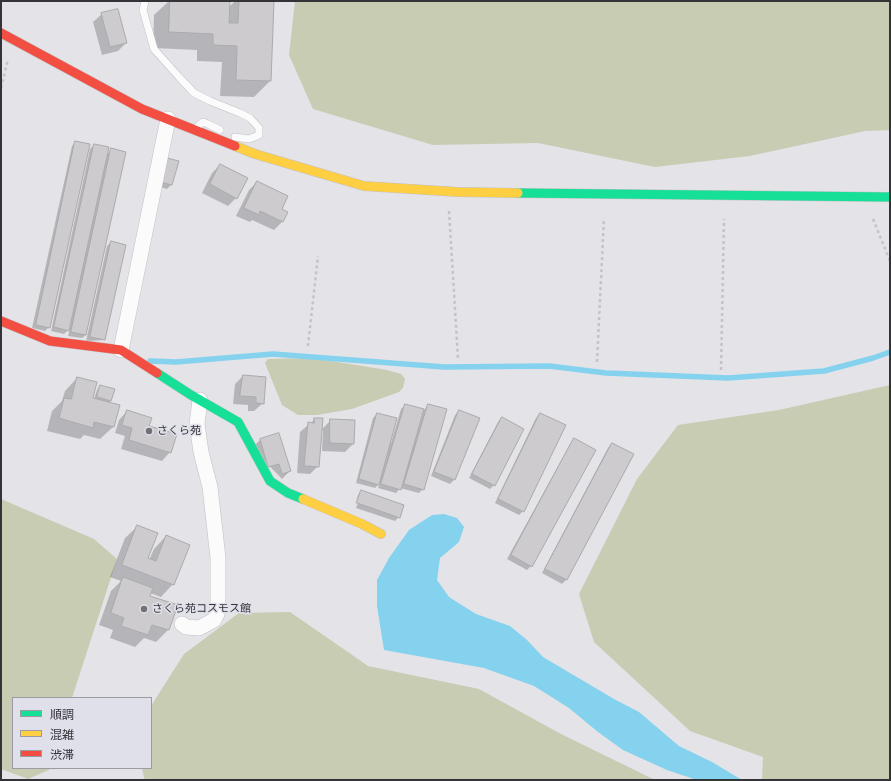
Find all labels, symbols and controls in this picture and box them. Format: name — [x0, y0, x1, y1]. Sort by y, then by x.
place label: さくら苑 — [157, 424, 201, 438]
marker: さくら苑 — [144, 426, 154, 436]
place label: さくら苑コスモス館 — [152, 602, 251, 616]
marker: さくら苑コスモス館 — [139, 604, 149, 614]
legend — [12, 697, 152, 769]
text: 順調 — [50, 707, 74, 722]
text: 混雑 — [50, 727, 74, 742]
text: 渋滞 — [50, 747, 74, 762]

